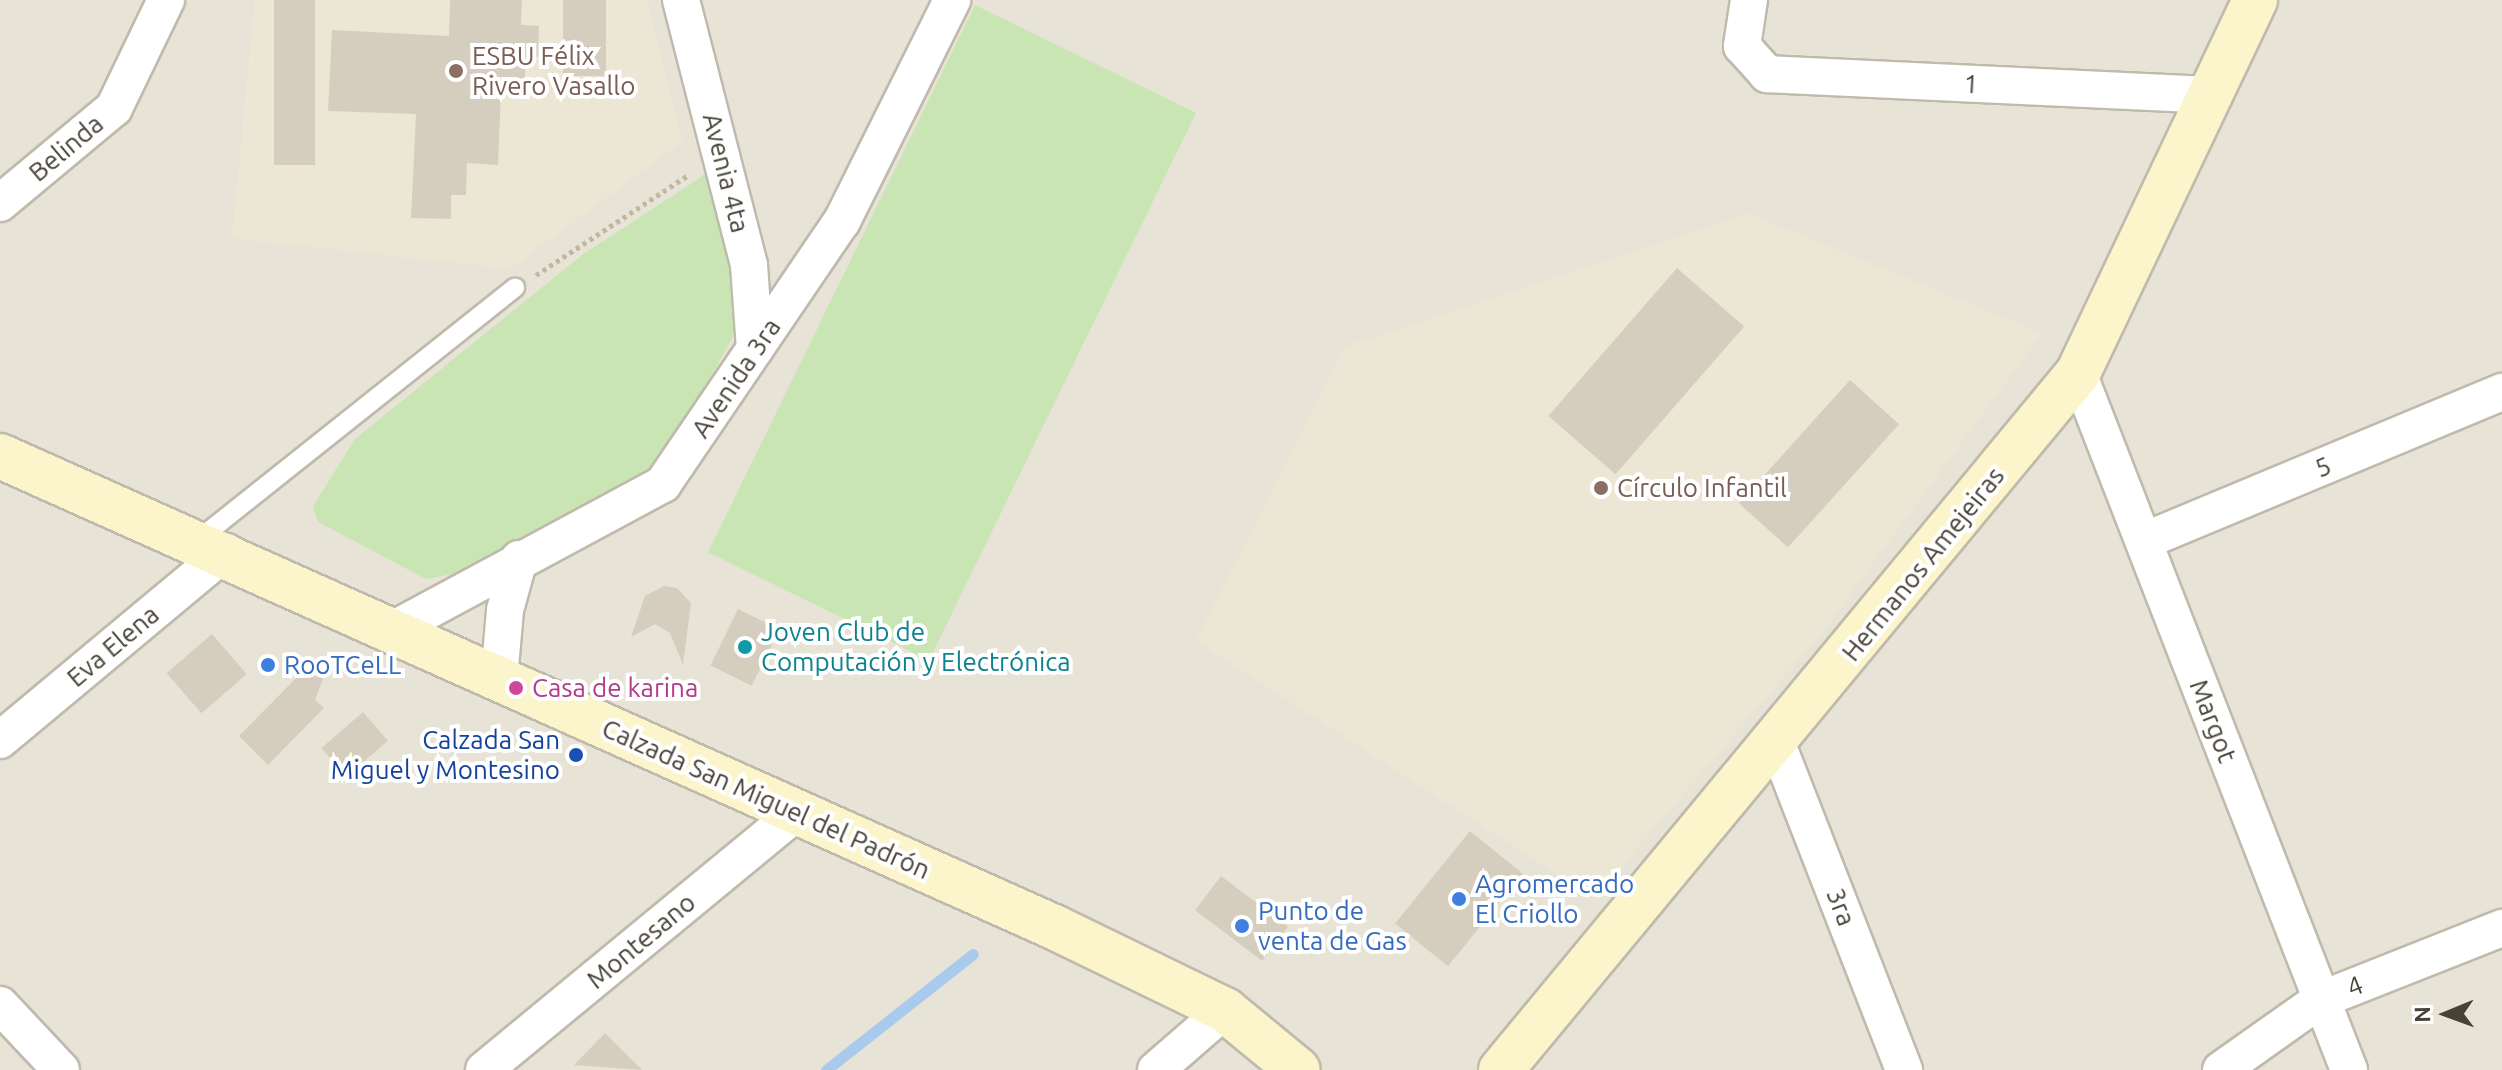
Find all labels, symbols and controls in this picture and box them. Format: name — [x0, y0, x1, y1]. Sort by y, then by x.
place label: ESBU Félix Rivero Vasallo — [472, 40, 635, 102]
marker: ESBU Félix Rivero Vasallo — [447, 62, 465, 80]
street label: 1 — [1963, 68, 1979, 100]
street label: Belinda — [22, 108, 110, 188]
street label: Avenia 4ta — [696, 110, 756, 236]
street label: Avenida 3ra — [685, 312, 787, 444]
street label: 5 — [2310, 450, 2336, 484]
street label: Hermanos Amejeiras — [1835, 461, 2011, 667]
place label: Círculo Infantil — [1617, 472, 1787, 504]
marker: Círculo Infantil — [1592, 479, 1610, 497]
street label: Eva Elena — [61, 599, 165, 693]
place label: Joven Club de Computación y Electrónica — [761, 616, 1071, 678]
marker: Joven Club de Computación y Electrónica — [736, 638, 754, 656]
place label: RooTCeLL — [284, 649, 401, 681]
marker: RooTCeLL — [259, 656, 277, 674]
place label: Casa de karina — [532, 672, 698, 704]
street label: Margot — [2183, 675, 2243, 767]
marker: Casa de karina — [507, 679, 525, 697]
street label: Calzada San Miguel del Padrón — [597, 712, 935, 886]
place label: Calzada San Miguel y Montesino — [331, 724, 560, 786]
marker: Calzada San Miguel y Montesino — [567, 746, 585, 764]
place label: Agromercado El Criollo — [1475, 868, 1634, 930]
street label: 3ra — [1820, 884, 1862, 930]
street label: Montesano — [580, 887, 702, 995]
marker: Agromercado El Criollo — [1450, 890, 1468, 908]
place label: Punto de venta de Gas — [1258, 895, 1407, 956]
marker: Punto de venta de Gas — [1233, 917, 1251, 935]
street label: 4 — [2342, 969, 2368, 1003]
north arrow — [2406, 974, 2486, 1054]
text: N — [2409, 1006, 2434, 1023]

